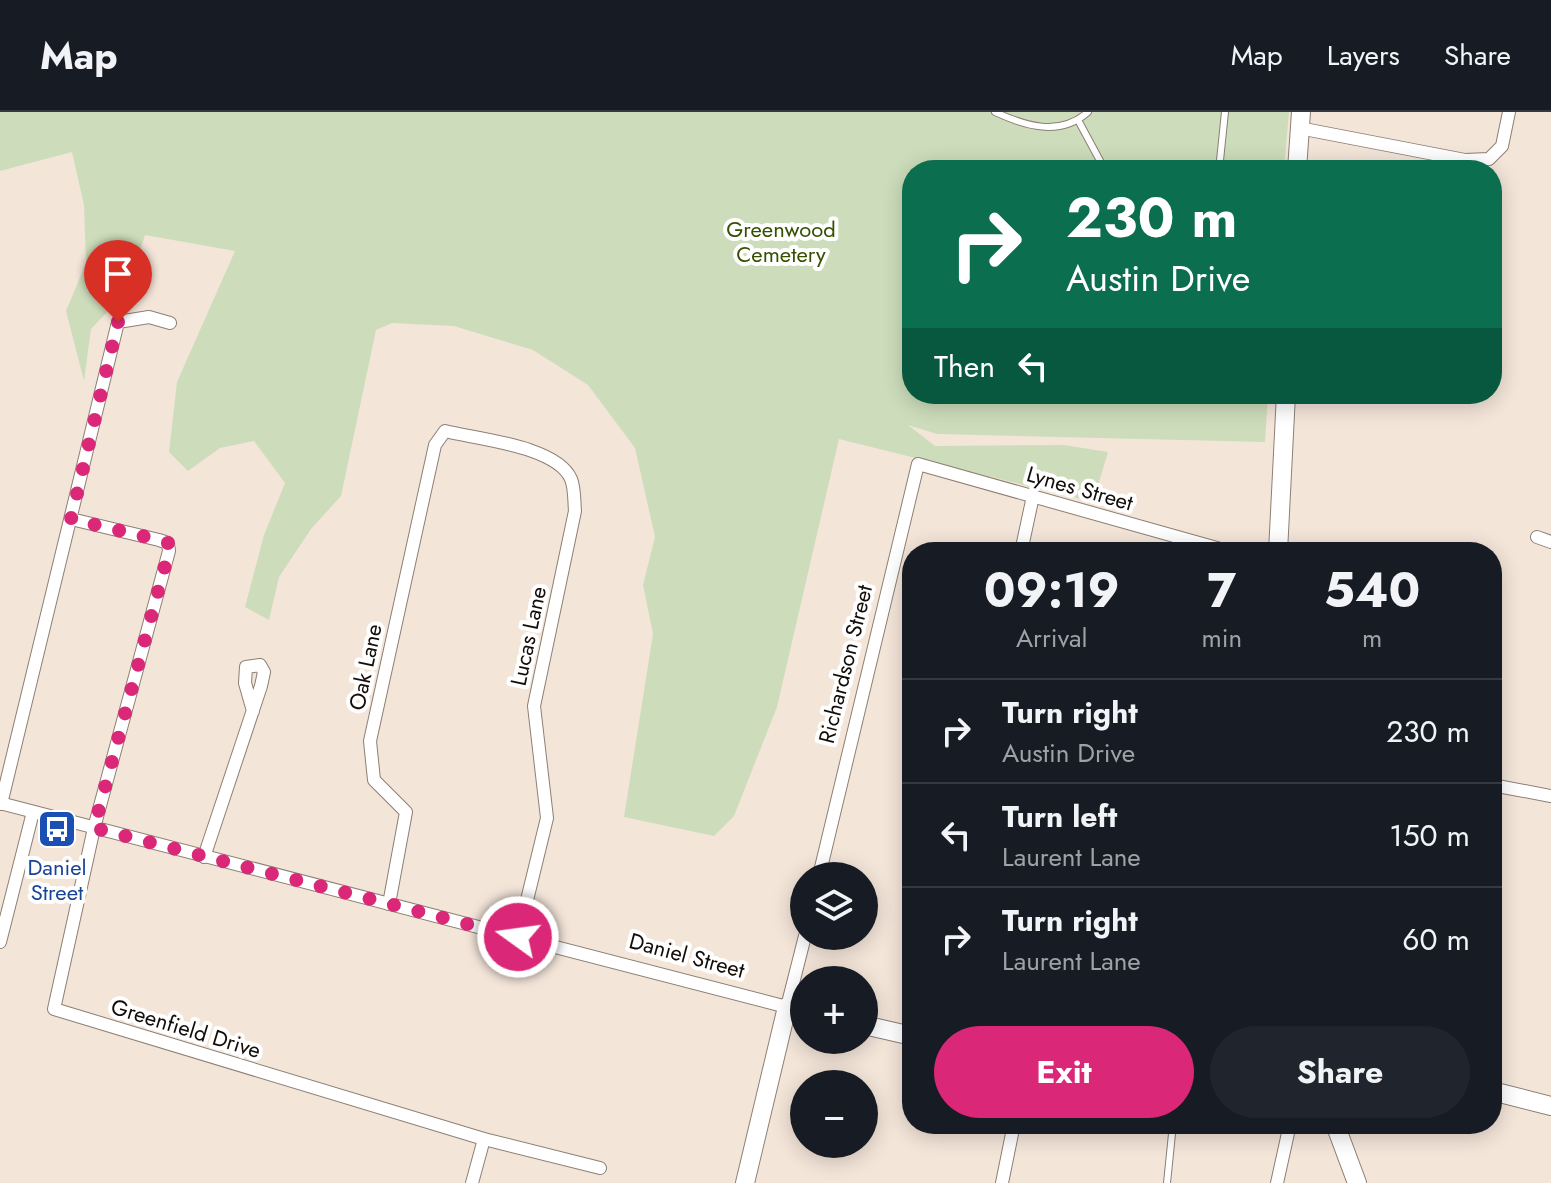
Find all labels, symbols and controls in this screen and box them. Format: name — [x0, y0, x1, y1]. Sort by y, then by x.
text: Map — [40, 28, 118, 83]
text: Map — [1231, 35, 1283, 76]
text: Layers — [1327, 35, 1400, 76]
text: Share — [1444, 35, 1511, 76]
text: 230 m — [1066, 177, 1237, 258]
icon: right — [934, 192, 1038, 296]
park label: Greenwood Cemetery — [726, 213, 836, 270]
pin — [84, 240, 152, 322]
icon: arrive — [96, 252, 140, 296]
text: Austin Drive — [1066, 252, 1250, 304]
icon: left — [1011, 344, 1055, 388]
text: Then — [934, 345, 995, 388]
street label: Lynes Street — [1023, 458, 1138, 519]
text: 09:19 — [984, 556, 1120, 625]
text: 7 — [1207, 556, 1236, 625]
text: 540 — [1324, 556, 1420, 625]
street label: Richardson Street — [810, 581, 880, 747]
street label: Lucas Lane — [502, 583, 554, 689]
text: Arrival — [1016, 619, 1088, 657]
text: min — [1201, 619, 1242, 657]
text: m — [1362, 619, 1382, 657]
street label: Oak Lane — [340, 621, 390, 713]
text: Turn right — [1002, 691, 1138, 734]
icon: right — [934, 709, 978, 753]
text: 230 m — [1386, 710, 1470, 753]
text: Austin Drive — [1002, 734, 1135, 772]
text: Turn left — [1002, 795, 1117, 838]
bus stop icon: Daniel Street — [36, 808, 78, 850]
icon: left — [934, 813, 978, 857]
text: 150 m — [1389, 814, 1470, 857]
text: Laurent Lane — [1002, 838, 1141, 876]
place label: Daniel Street — [27, 851, 87, 908]
map controls — [790, 862, 878, 1158]
button: layers — [790, 862, 878, 950]
position arrow — [476, 895, 560, 979]
text: Turn right — [1002, 899, 1138, 942]
icon: right — [934, 917, 978, 961]
text: 60 m — [1402, 918, 1470, 961]
street label: Daniel Street — [626, 924, 749, 986]
text: Laurent Lane — [1002, 942, 1141, 980]
button: + — [790, 966, 878, 1054]
street label: Greenfield Drive — [107, 990, 265, 1066]
button: Exit — [934, 1026, 1194, 1118]
button: Share — [1210, 1026, 1470, 1118]
button: − — [790, 1070, 878, 1158]

